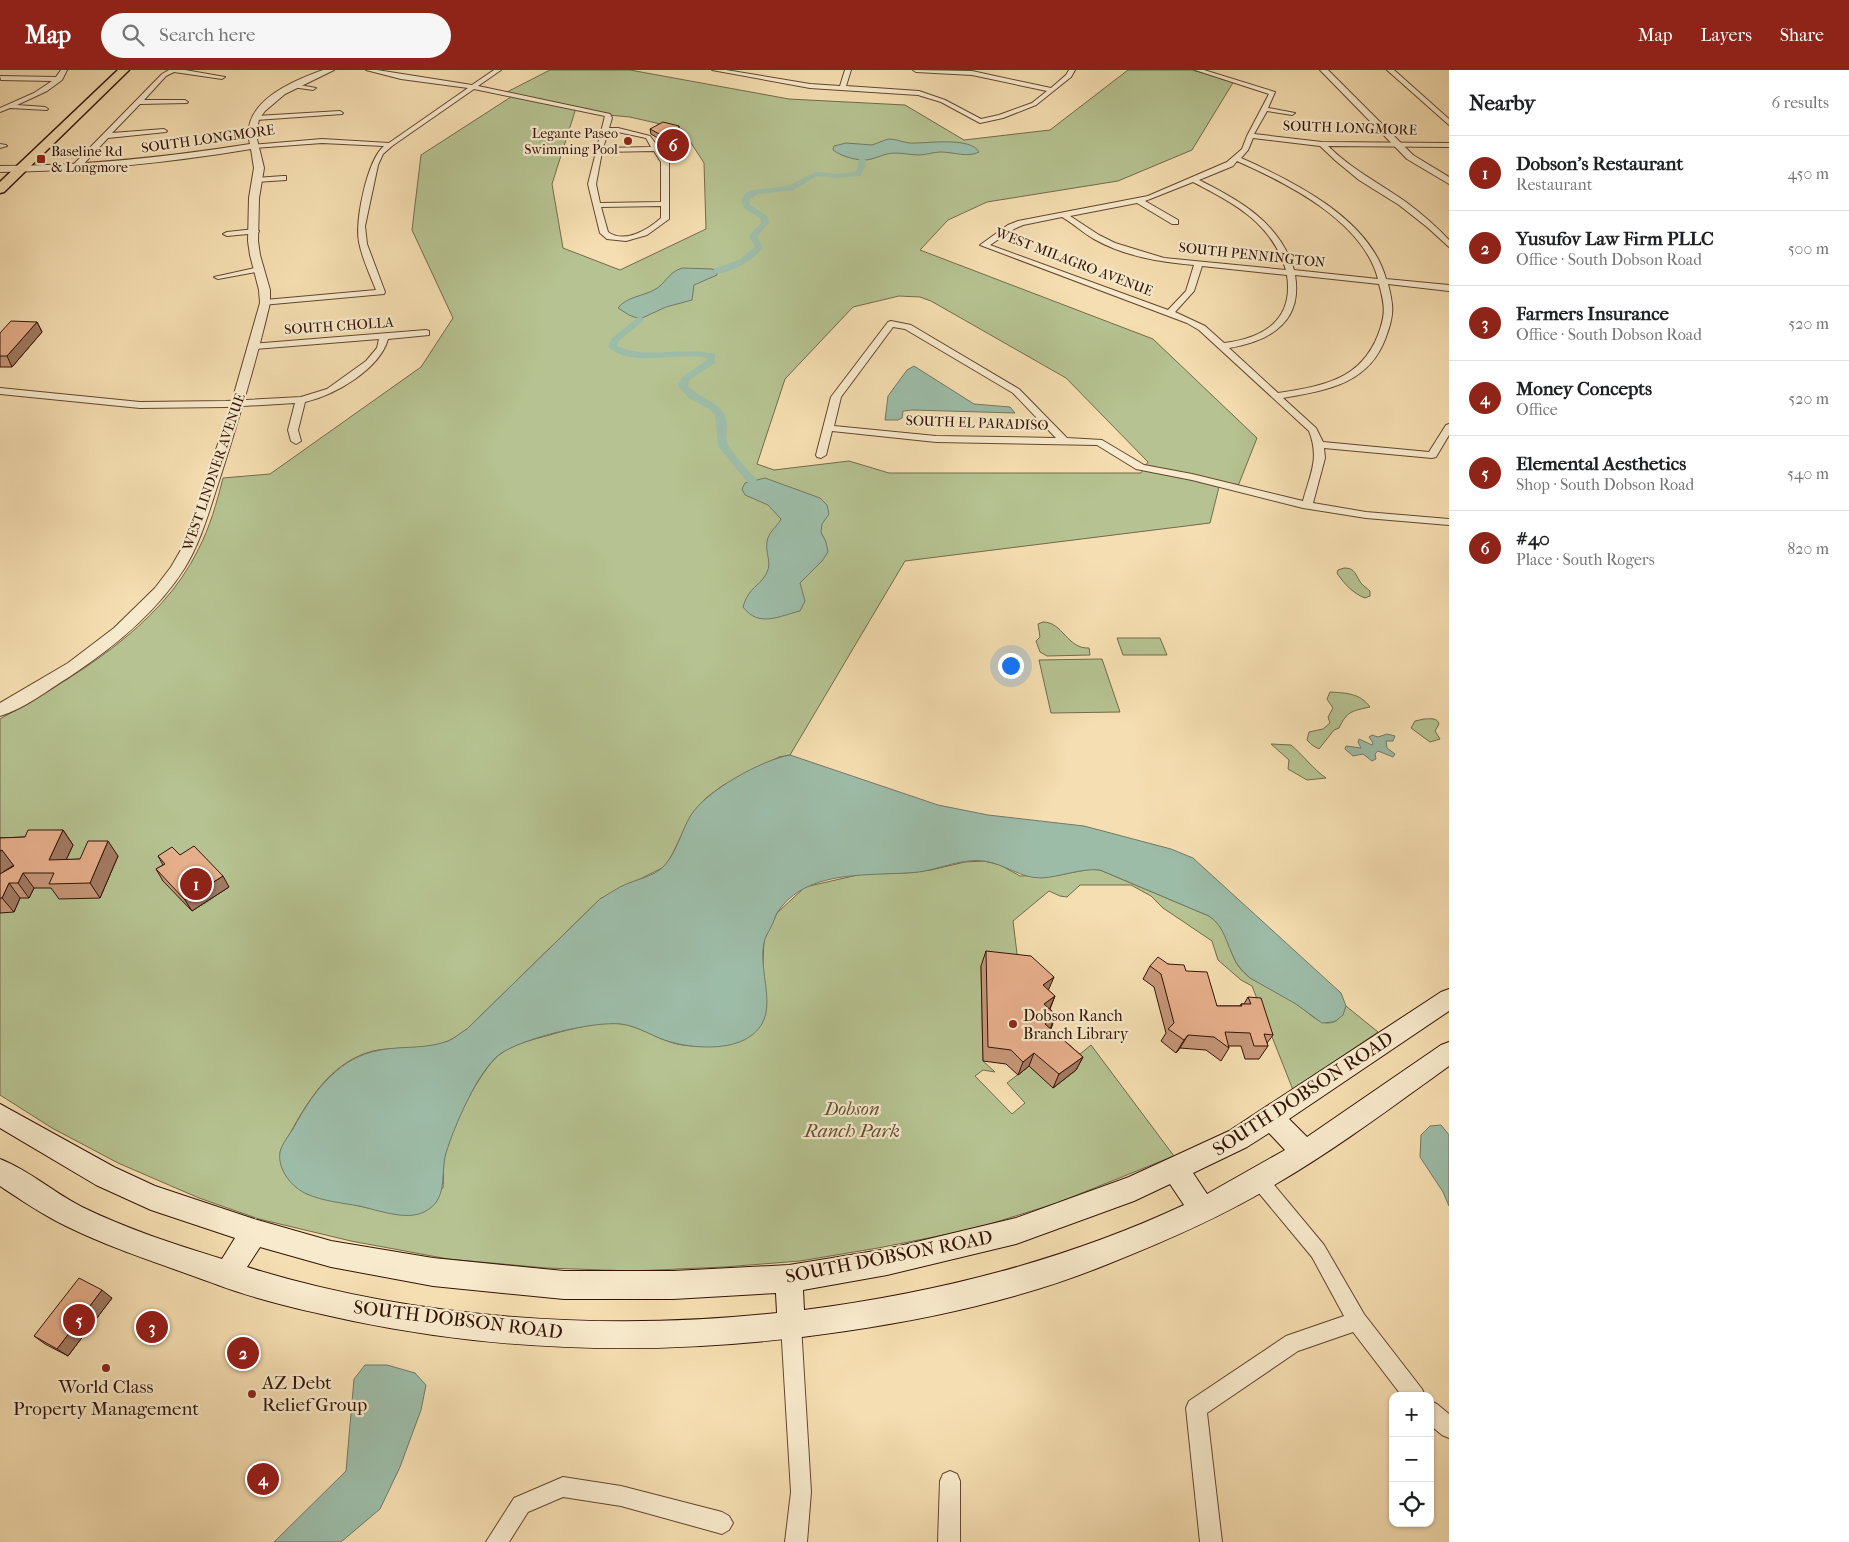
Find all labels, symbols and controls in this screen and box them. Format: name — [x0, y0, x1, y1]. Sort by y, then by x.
search box — [101, 13, 451, 58]
text: Map — [25, 21, 71, 49]
icon: search — [119, 21, 147, 49]
text: Search here — [159, 24, 255, 46]
text: Map — [1638, 25, 1672, 46]
text: Layers — [1700, 25, 1752, 46]
text: Share — [1780, 25, 1824, 46]
text: Nearby — [1469, 91, 1535, 115]
text: 6 results — [1771, 93, 1829, 112]
street label: SOUTH LONGMORE — [1283, 117, 1418, 139]
street label: SOUTH LONGMORE — [140, 121, 276, 157]
place label: Legante Paseo Swimming Pool — [524, 125, 618, 158]
pin: 6 — [657, 126, 689, 164]
marker: Legante Paseo Swimming Pool — [622, 135, 634, 147]
place label: Baseline Rd & Longmore — [51, 143, 128, 176]
marker: Baseline Rd & Longmore — [35, 153, 47, 165]
text: Dobson's Restaurant — [1516, 153, 1683, 175]
text: 1 — [1482, 164, 1488, 183]
text: 450 m — [1788, 164, 1829, 183]
text: Restaurant — [1516, 175, 1592, 194]
street label: WEST MILAGRO AVENUE — [992, 224, 1156, 300]
text: Yusufov Law Firm PLLC — [1516, 228, 1714, 250]
street label: SOUTH PENNINGTON — [1178, 239, 1327, 271]
text: 2 — [1481, 239, 1489, 258]
text: 500 m — [1788, 239, 1829, 258]
text: Office · South Dobson Road — [1516, 250, 1702, 269]
text: Farmers Insurance — [1516, 303, 1669, 325]
street label: SOUTH CHOLLA — [284, 314, 395, 338]
text: 3 — [1482, 314, 1488, 333]
text: 520 m — [1788, 314, 1829, 333]
text: Office · South Dobson Road — [1516, 325, 1702, 344]
text: Money Concepts — [1516, 378, 1652, 400]
text: 4 — [1480, 389, 1490, 408]
text: 520 m — [1788, 389, 1829, 408]
street label: WEST LINDNER AVENUE — [179, 391, 249, 554]
text: Office — [1516, 400, 1558, 419]
street label: SOUTH EL PARADISO — [905, 412, 1049, 434]
text: Elemental Aesthetics — [1516, 453, 1686, 475]
text: 5 — [1482, 464, 1488, 483]
text: 540 m — [1787, 464, 1829, 483]
text: Shop · South Dobson Road — [1516, 475, 1694, 494]
text: #40 — [1516, 528, 1550, 550]
text: 6 — [1481, 539, 1489, 558]
text: 820 m — [1787, 539, 1829, 558]
text: Place · South Rogers — [1516, 550, 1655, 569]
your location — [998, 653, 1024, 679]
pin: 1 — [180, 865, 212, 903]
place label: Dobson Ranch Branch Library — [1023, 1006, 1129, 1043]
marker: Dobson Ranch Branch Library — [1007, 1018, 1019, 1030]
street label: SOUTH DOBSON ROAD — [1209, 1027, 1397, 1161]
park label: Dobson Ranch Park — [802, 1098, 900, 1142]
street label: SOUTH DOBSON ROAD — [783, 1226, 995, 1288]
street label: SOUTH DOBSON ROAD — [352, 1296, 564, 1344]
pin: 5 — [63, 1301, 95, 1339]
pin: 3 — [136, 1308, 168, 1346]
pin: 2 — [227, 1334, 259, 1372]
marker: World Class Property Management — [100, 1362, 112, 1374]
place label: AZ Debt Relief Group — [261, 1372, 367, 1416]
place label: World Class Property Management — [13, 1376, 199, 1420]
marker: AZ Debt Relief Group — [246, 1388, 258, 1400]
map controls — [1389, 1392, 1434, 1527]
button: + — [1389, 1392, 1434, 1437]
button: − — [1389, 1437, 1434, 1482]
pin: 4 — [247, 1460, 279, 1498]
button: locate — [1389, 1482, 1434, 1527]

